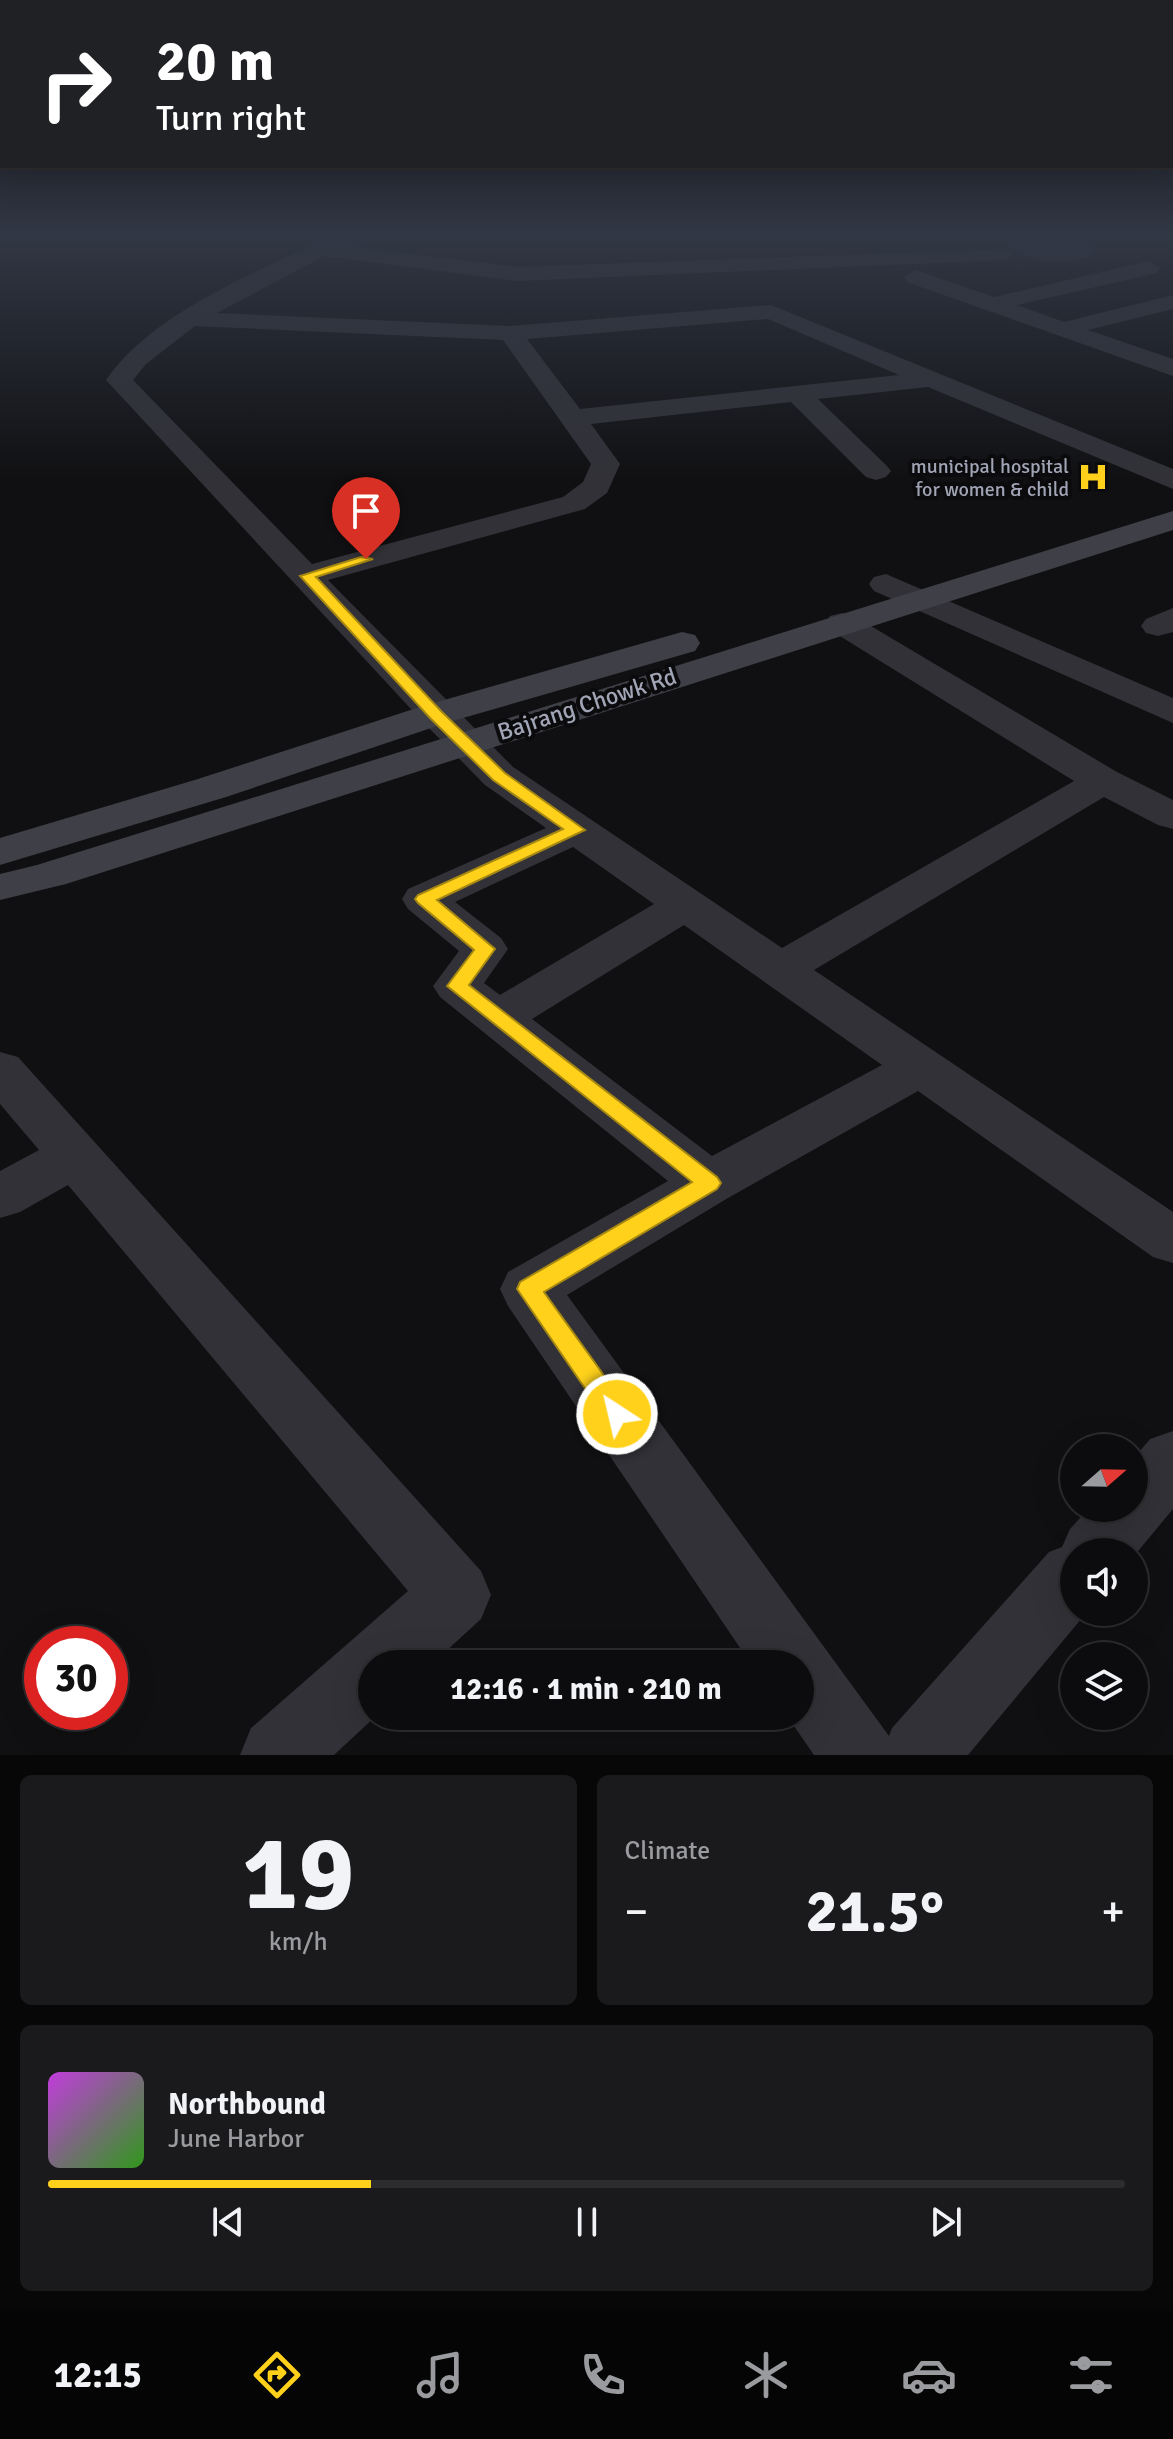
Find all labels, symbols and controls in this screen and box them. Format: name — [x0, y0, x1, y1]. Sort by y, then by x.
text: 20 m — [156, 27, 274, 96]
icon: right — [24, 32, 128, 136]
text: Turn right — [156, 96, 306, 141]
place label: municipal hospital for women & child — [911, 454, 1069, 502]
hospital icon: municipal hospital for women & child — [1076, 460, 1110, 494]
pin — [332, 477, 400, 559]
icon: arrive — [344, 489, 388, 533]
street label: Bajrang Chowk Rd — [494, 661, 680, 747]
position arrow — [575, 1372, 659, 1456]
north arrow — [1060, 1434, 1148, 1522]
map controls — [1060, 1434, 1148, 1730]
button: sound — [1060, 1538, 1148, 1626]
speed limit sign: 30 — [24, 1626, 128, 1730]
button: layers — [1060, 1642, 1148, 1730]
text: 12:16 · 1 min · 210 m — [450, 1671, 722, 1708]
text: 19 — [242, 1810, 354, 1938]
text: Climate — [625, 1835, 710, 1867]
text: 21.5° — [806, 1875, 944, 1949]
text: − — [625, 1885, 648, 1939]
text: + — [1101, 1885, 1125, 1939]
text: km/h — [269, 1926, 328, 1958]
text: Northbound — [168, 2086, 326, 2123]
text: June Harbor — [168, 2123, 304, 2155]
icon: previous — [206, 2200, 250, 2244]
icon: pause — [565, 2200, 609, 2244]
icon: next — [924, 2200, 968, 2244]
icon: directions — [249, 2347, 305, 2403]
icon: music — [412, 2347, 468, 2403]
icon: phone — [575, 2347, 631, 2403]
icon: climate — [738, 2347, 794, 2403]
icon: car — [901, 2347, 957, 2403]
icon: filters — [1063, 2347, 1119, 2403]
text: 12:15 — [53, 2353, 142, 2398]

